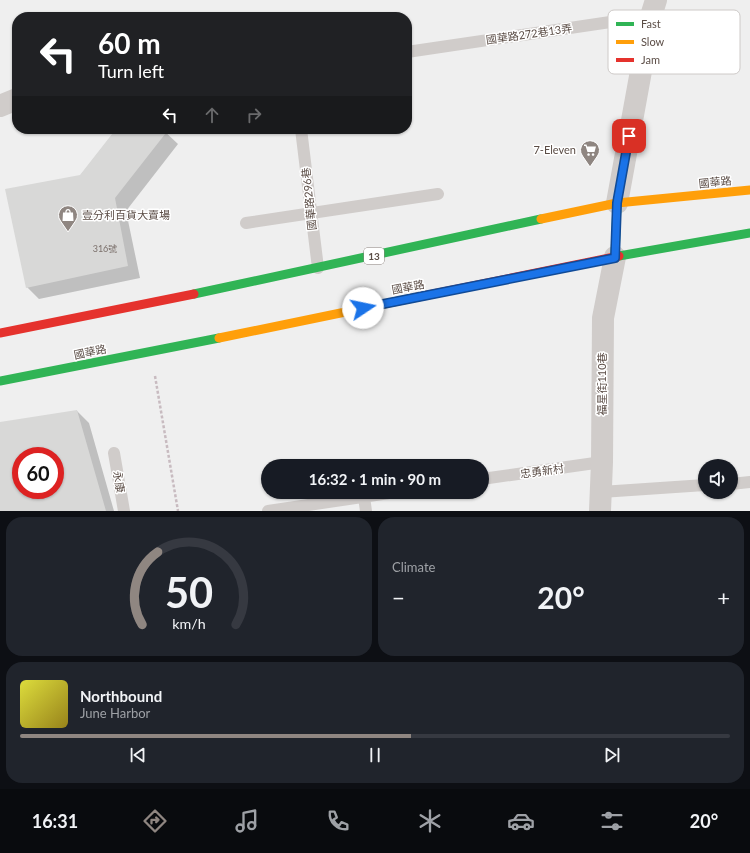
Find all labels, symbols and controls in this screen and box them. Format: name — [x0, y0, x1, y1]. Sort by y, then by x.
legend — [608, 10, 740, 74]
text: Fast — [641, 17, 661, 30]
street label: 國華路272巷13弄 — [485, 21, 573, 46]
text: 60 m — [98, 26, 161, 60]
icon: left — [32, 28, 84, 80]
text: Slow — [641, 35, 665, 48]
text: Jam — [641, 53, 660, 66]
text: Turn left — [98, 60, 164, 82]
icon: left — [159, 104, 181, 126]
icon: ahead — [201, 104, 223, 126]
icon: right — [243, 104, 265, 126]
pin — [612, 119, 646, 153]
icon: arrive — [618, 125, 640, 147]
supermarket icon: 7-Eleven — [579, 139, 601, 167]
place label: 7-Eleven — [533, 143, 576, 156]
street label: 國華路296巷 — [299, 167, 318, 231]
street label: 國華路 — [698, 173, 732, 190]
shop icon: 壹分利百貨大賣場 — [57, 204, 79, 232]
place label: 壹分利百貨大賣場 — [82, 208, 170, 221]
house number: 316號 — [93, 243, 117, 254]
road number: 13 — [364, 248, 384, 264]
street label: 國華路 — [390, 277, 425, 296]
position arrow — [342, 287, 384, 329]
street label: 國華路 — [72, 342, 107, 361]
street label: 福星街110巷 — [595, 352, 608, 416]
speed limit sign: 60 — [12, 447, 64, 499]
map controls — [698, 459, 738, 499]
button: sound — [698, 459, 738, 499]
street label: 忠勇新村 — [519, 461, 565, 480]
street label: 永康 — [111, 470, 128, 494]
text: 16:32 · 1 min · 90 m — [309, 470, 441, 488]
text: Climate — [392, 559, 435, 575]
text: 50 — [165, 566, 213, 616]
text: 20° — [537, 579, 585, 615]
text: − — [392, 584, 405, 611]
text: + — [717, 584, 730, 611]
text: km/h — [172, 614, 206, 631]
text: Northbound — [80, 687, 162, 705]
text: June Harbor — [80, 705, 150, 721]
icon: previous — [127, 744, 149, 766]
icon: pause — [364, 744, 386, 766]
icon: next — [601, 744, 623, 766]
icon: directions — [141, 807, 169, 835]
icon: music — [233, 807, 261, 835]
icon: phone — [324, 807, 352, 835]
icon: climate — [416, 807, 444, 835]
icon: car — [507, 807, 535, 835]
icon: filters — [598, 807, 626, 835]
text: 16:31 — [32, 810, 78, 832]
text: 20° — [690, 810, 718, 832]

